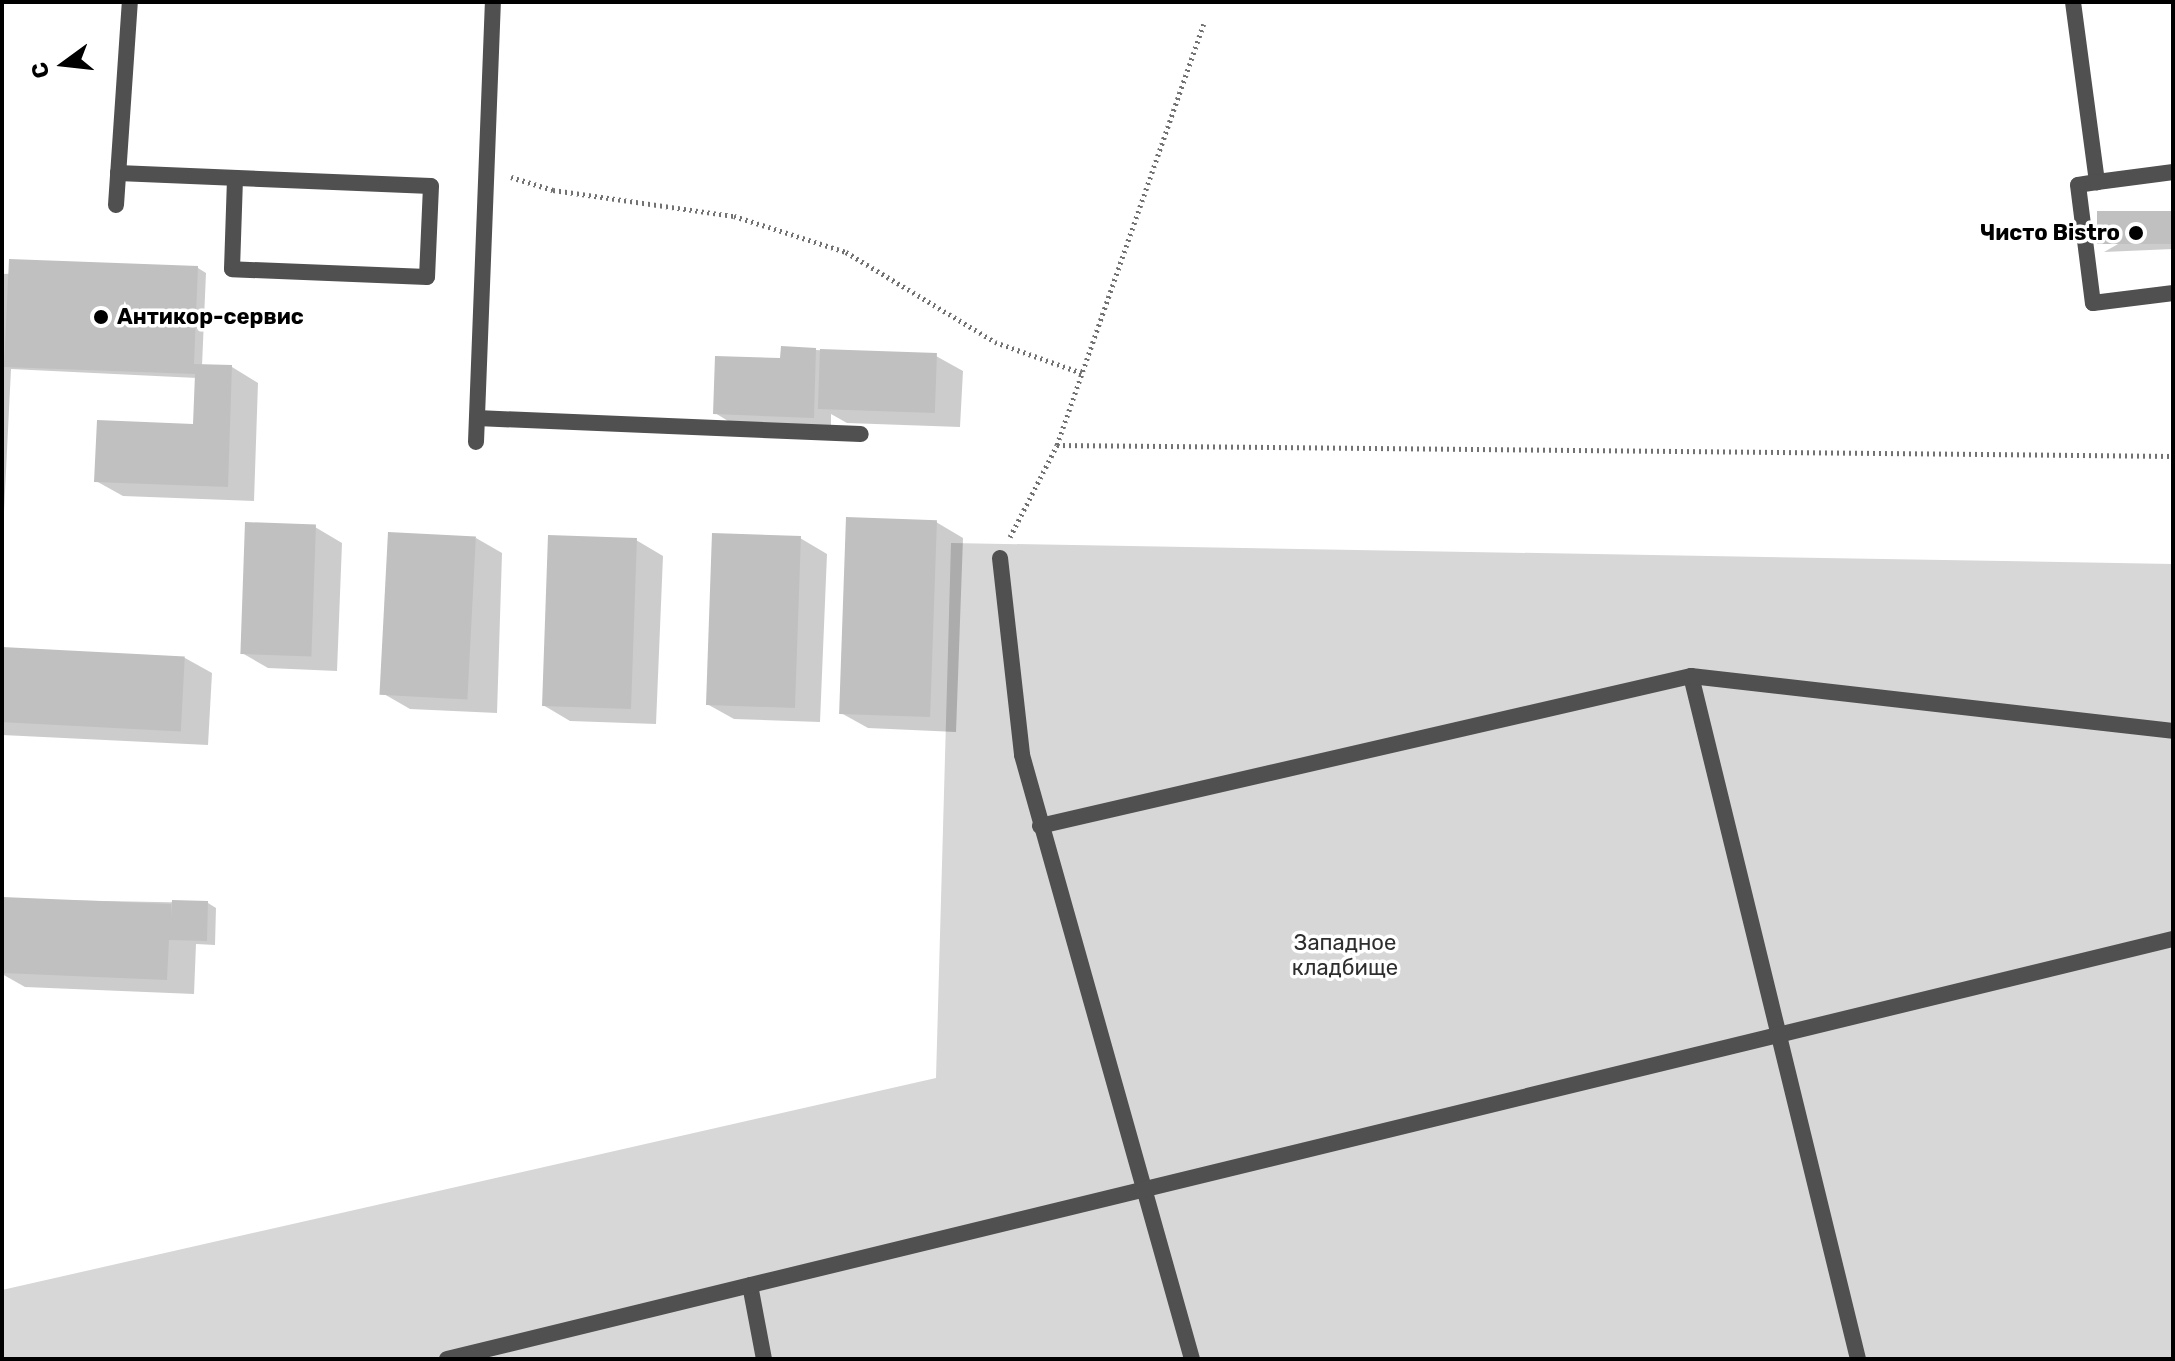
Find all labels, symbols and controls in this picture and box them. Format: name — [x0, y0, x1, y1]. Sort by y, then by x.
north arrow — [24, 24, 104, 104]
text: С — [25, 59, 55, 81]
place label: Чисто Bistro — [1980, 220, 2120, 246]
marker: Чисто Bistro — [2127, 224, 2145, 242]
place label: Антикор-сервис — [117, 304, 304, 330]
marker: Антикор-сервис — [92, 308, 110, 326]
park label: Западное кладбище — [1292, 929, 1398, 980]

